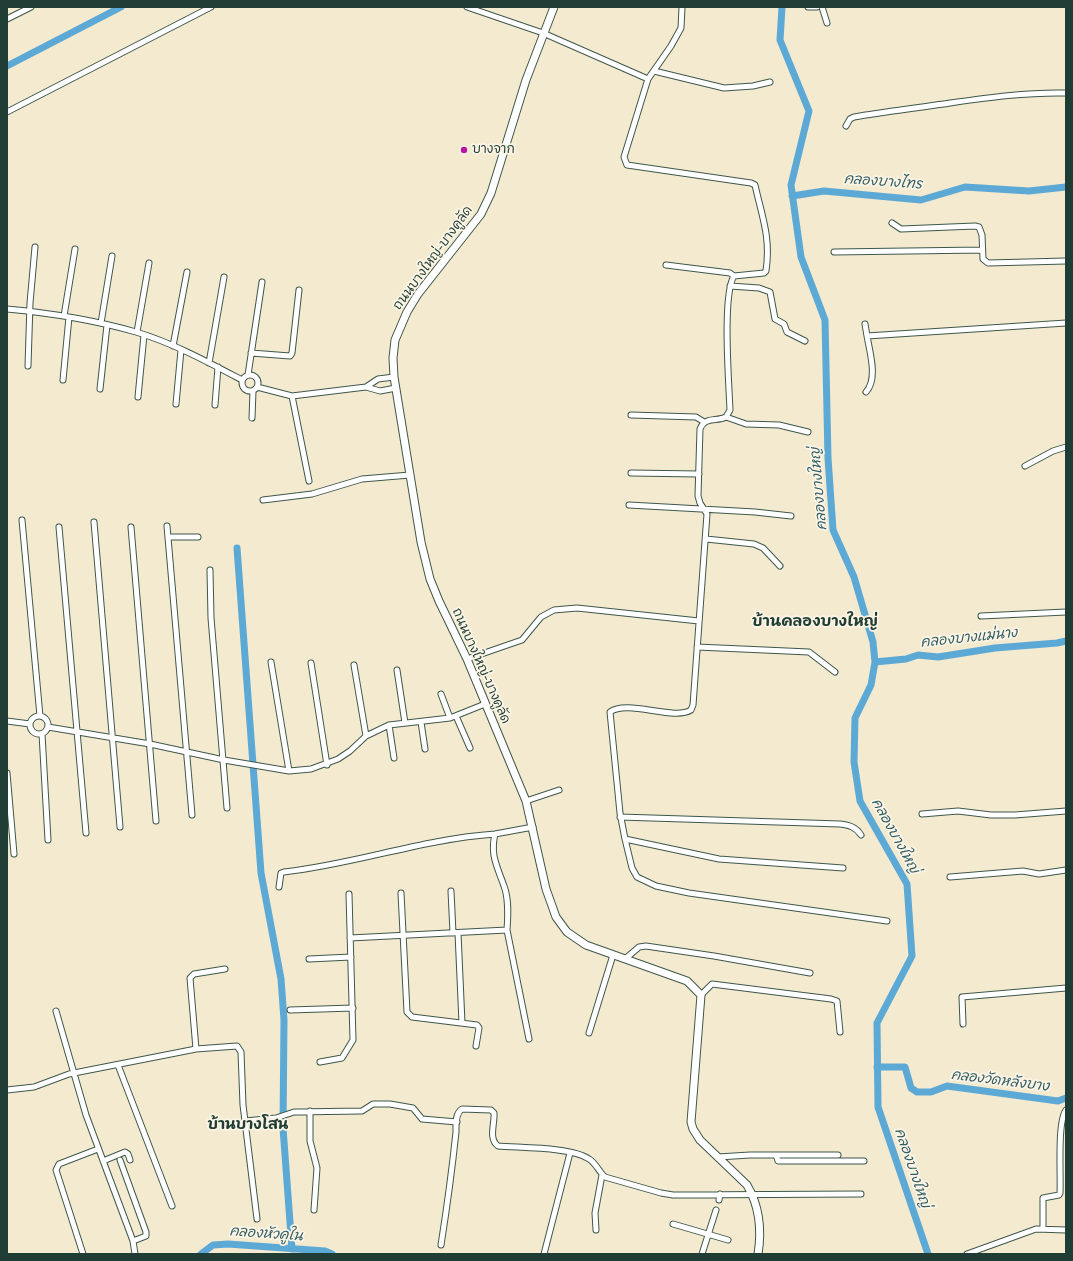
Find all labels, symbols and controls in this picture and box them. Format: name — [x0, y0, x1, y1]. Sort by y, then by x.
place label: บางจาก — [472, 142, 515, 158]
marker: บางจาก — [459, 145, 469, 155]
water label: คลองบางไทร — [843, 171, 923, 193]
street label: ถนนบางใหญ่-บางคูลัด — [390, 203, 476, 313]
water label: คลองบางใหญ่ — [807, 447, 831, 531]
street label: ถนนบางใหญ่-บางคูลัด — [448, 606, 514, 726]
district label: บ้านคลองบางใหญ่ — [752, 613, 878, 631]
water label: คลองบางแม่นาง — [920, 625, 1018, 651]
water label: คลองบางใหญ่ — [868, 796, 922, 876]
water label: คลองวัดหลังบาง — [950, 1067, 1050, 1095]
district label: บ้านบางโสน — [208, 1116, 288, 1134]
water label: คลองบางใหญ่ — [891, 1126, 933, 1210]
water label: คลองหัวคูใน — [229, 1223, 303, 1245]

